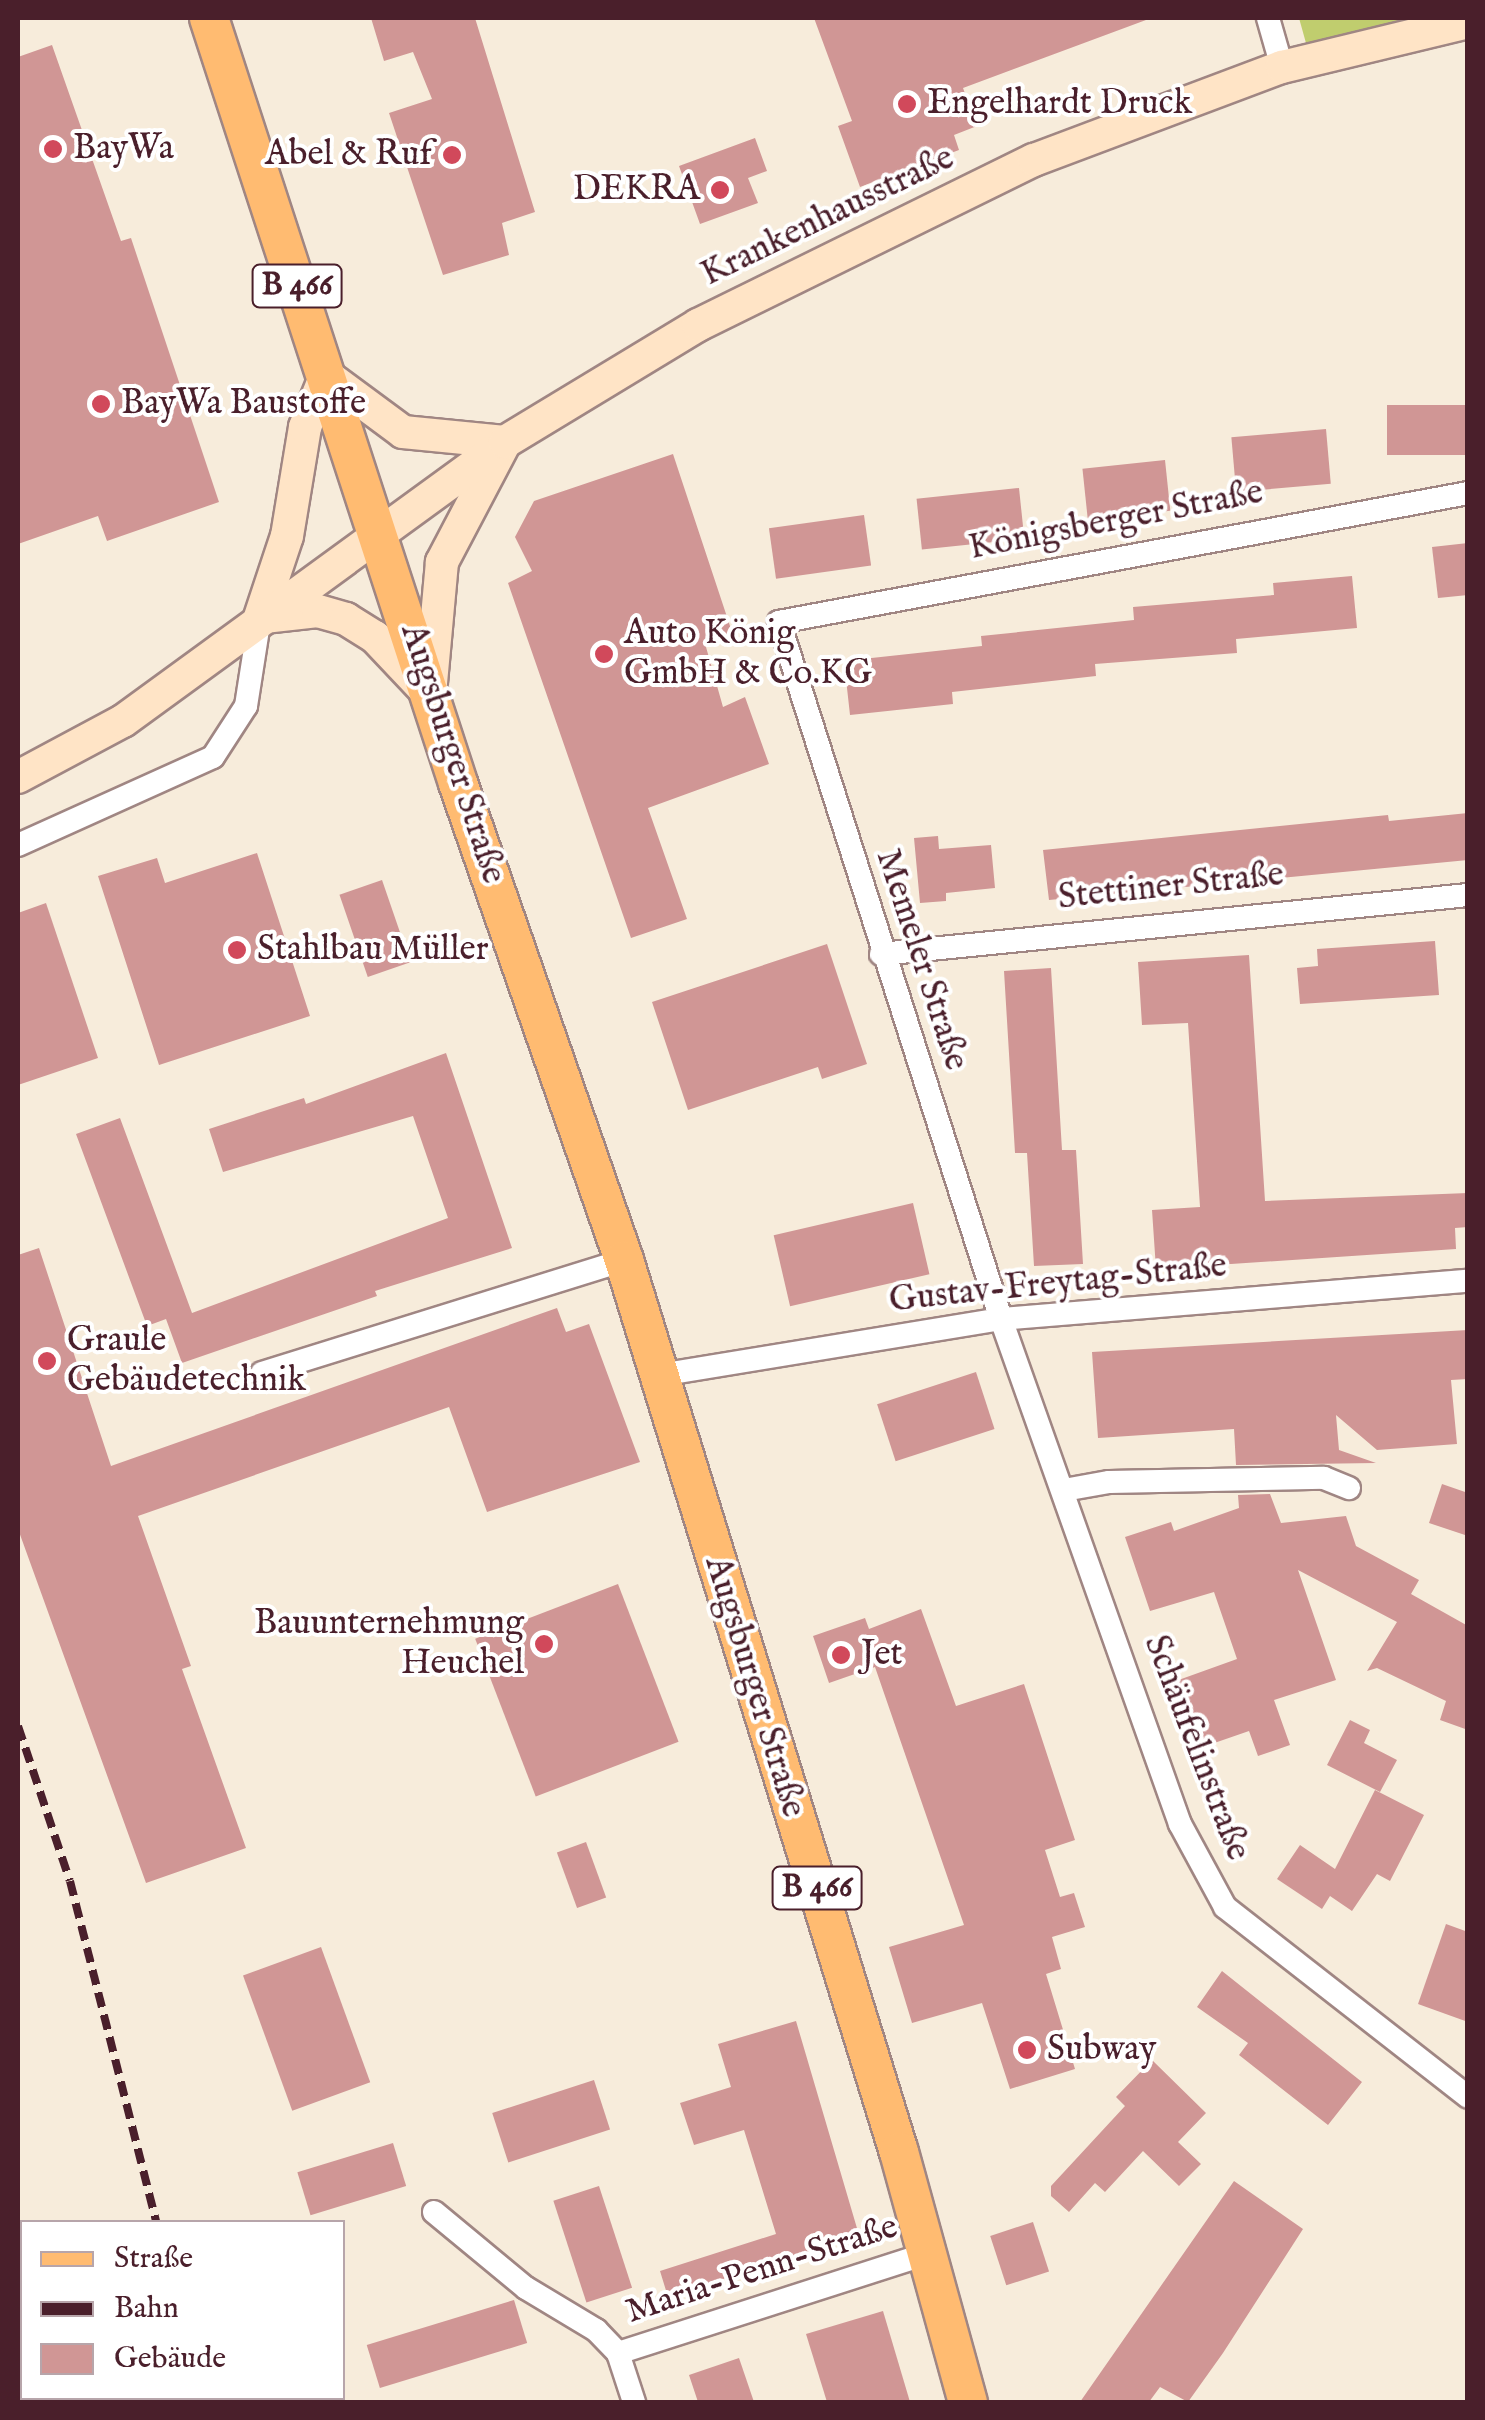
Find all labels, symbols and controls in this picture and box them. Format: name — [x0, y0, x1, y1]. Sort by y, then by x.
place label: Engelhardt Druck — [927, 83, 1192, 125]
marker: Engelhardt Druck — [896, 93, 918, 115]
place label: BayWa — [73, 128, 174, 170]
place label: Abel & Ruf — [265, 134, 432, 176]
marker: BayWa — [42, 138, 64, 160]
street label: Krankenhausstraße — [695, 138, 961, 296]
marker: Abel & Ruf — [441, 144, 463, 166]
place label: DEKRA — [573, 169, 700, 211]
marker: DEKRA — [709, 179, 731, 201]
road number: B 466 — [250, 259, 344, 313]
place label: BayWa Baustoffe — [121, 383, 366, 425]
marker: BayWa Baustoffe — [90, 393, 112, 415]
street label: Königsberger Straße — [966, 472, 1266, 570]
place label: Auto König GmbH & Co.KG — [624, 613, 872, 695]
street label: Augsburger Straße — [390, 619, 514, 889]
marker: Auto König GmbH & Co.KG — [593, 643, 615, 665]
street label: Memeler Straße — [866, 844, 976, 1076]
street label: Stettiner Straße — [1056, 854, 1286, 920]
place label: Stahlbau Müller — [257, 929, 489, 971]
marker: Stahlbau Müller — [226, 939, 248, 961]
street label: Gustav-Freytag-Straße — [887, 1245, 1229, 1323]
place label: Graule Gebäudetechnik — [67, 1320, 306, 1402]
marker: Graule Gebäudetechnik — [36, 1350, 58, 1372]
street label: Augsburger Straße — [694, 1552, 814, 1822]
place label: Bauunternehmung Heuchel — [254, 1603, 524, 1685]
street label: Schäufelinstraße — [1134, 1630, 1258, 1866]
marker: Bauunternehmung Heuchel — [533, 1633, 555, 1655]
place label: Jet — [861, 1634, 903, 1676]
marker: Jet — [830, 1644, 852, 1666]
road number: B 466 — [770, 1861, 864, 1915]
place label: Subway — [1047, 2029, 1156, 2071]
marker: Subway — [1016, 2039, 1038, 2061]
street label: Maria-Penn-Straße — [621, 2206, 903, 2334]
legend — [20, 2220, 345, 2400]
text: Straße — [114, 2240, 193, 2278]
text: Bahn — [114, 2290, 179, 2328]
text: Gebäude — [114, 2340, 226, 2378]

